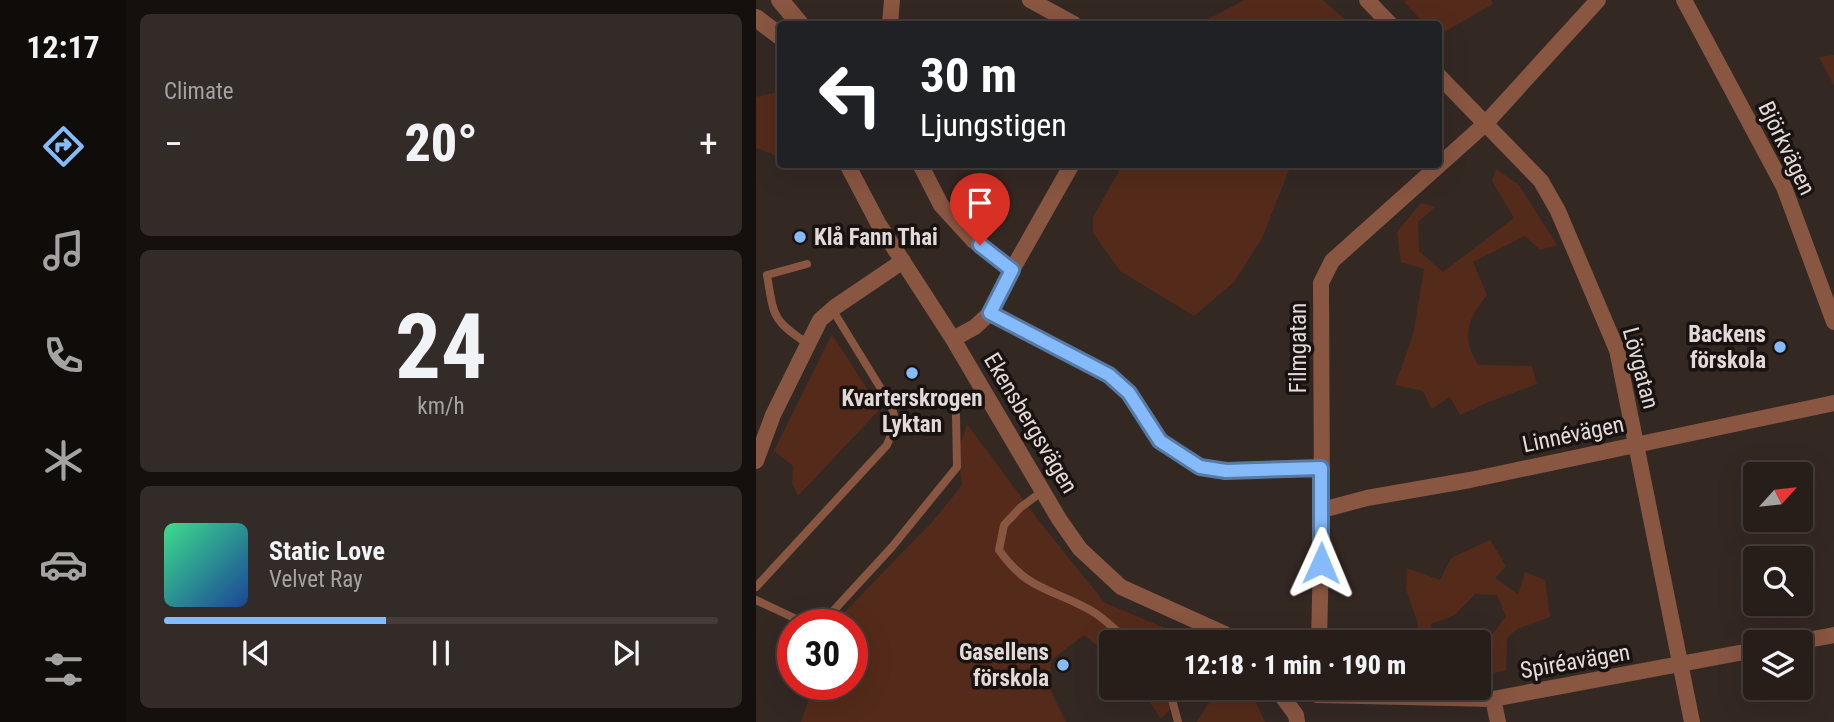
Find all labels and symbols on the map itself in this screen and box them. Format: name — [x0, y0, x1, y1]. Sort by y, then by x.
street label: Björkvägen — [1752, 97, 1821, 199]
pin — [950, 173, 1010, 245]
place label: Klå Fann Thai — [814, 224, 938, 251]
marker: Klå Fann Thai — [792, 229, 808, 245]
street label: Filmgatan — [1285, 303, 1312, 393]
place label: Backens förskola — [1688, 321, 1766, 374]
street label: Lövgatan — [1617, 324, 1664, 412]
marker: Backens förskola — [1772, 339, 1788, 355]
street label: Ekensbergsvägen — [978, 348, 1083, 498]
marker: Kvarterskrogen Lyktan — [904, 365, 920, 381]
place label: Kvarterskrogen Lyktan — [841, 385, 983, 438]
street label: Linnévägen — [1520, 411, 1626, 458]
north arrow — [1743, 462, 1813, 532]
position arrow — [1284, 526, 1358, 600]
speed limit sign: 30 — [777, 609, 868, 700]
place label: Gasellens förskola — [959, 639, 1049, 692]
street label: Spiréavägen — [1518, 639, 1632, 684]
marker: Gasellens förskola — [1055, 657, 1071, 673]

